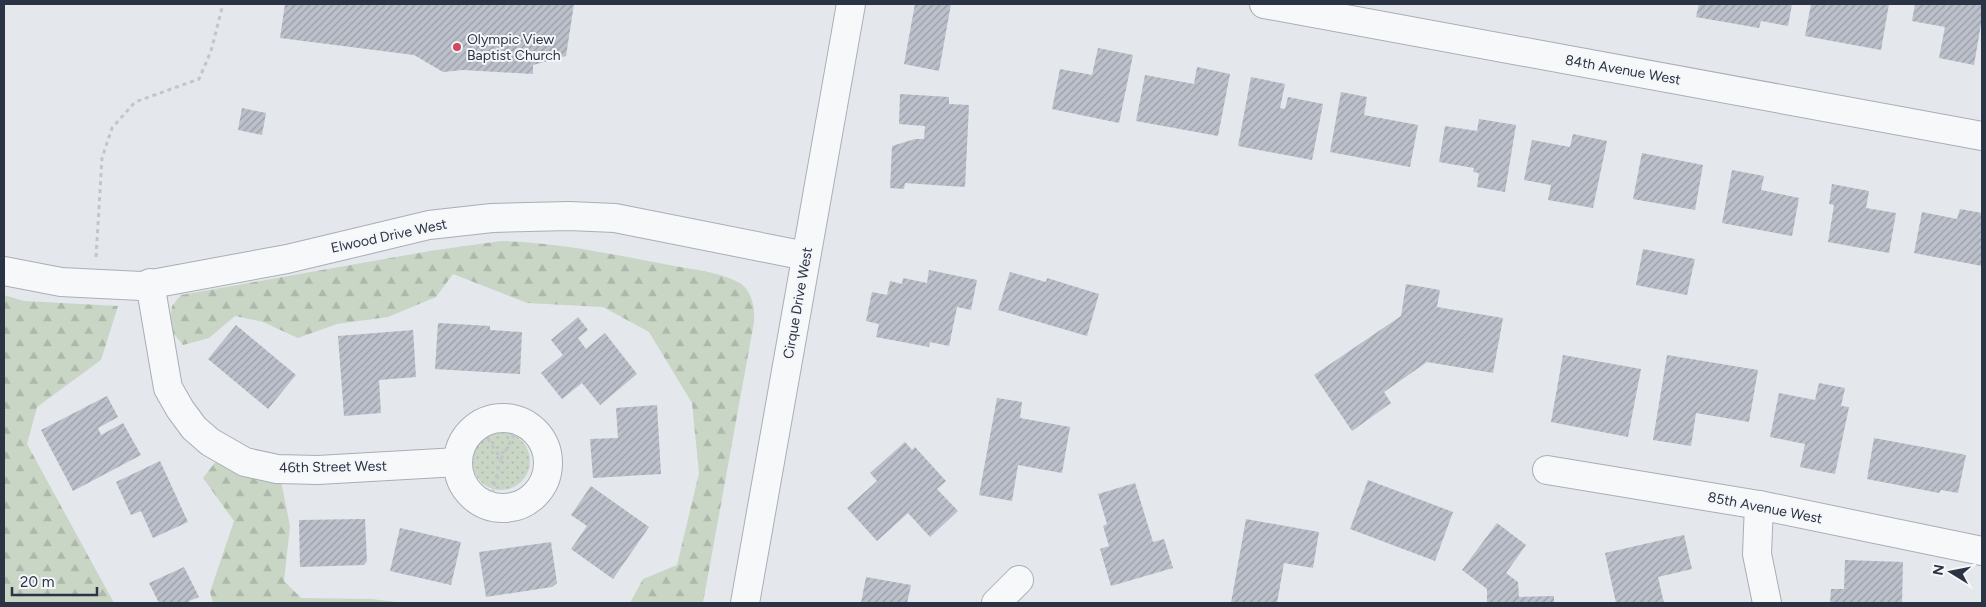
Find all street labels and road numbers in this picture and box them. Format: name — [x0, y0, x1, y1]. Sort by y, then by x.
street label: 84th Avenue West — [1564, 51, 1682, 89]
street label: Elwood Drive West — [329, 215, 449, 257]
street label: Cirque Drive West — [780, 246, 816, 360]
street label: 46th Street West — [279, 458, 387, 476]
street label: 85th Avenue West — [1706, 489, 1824, 527]

